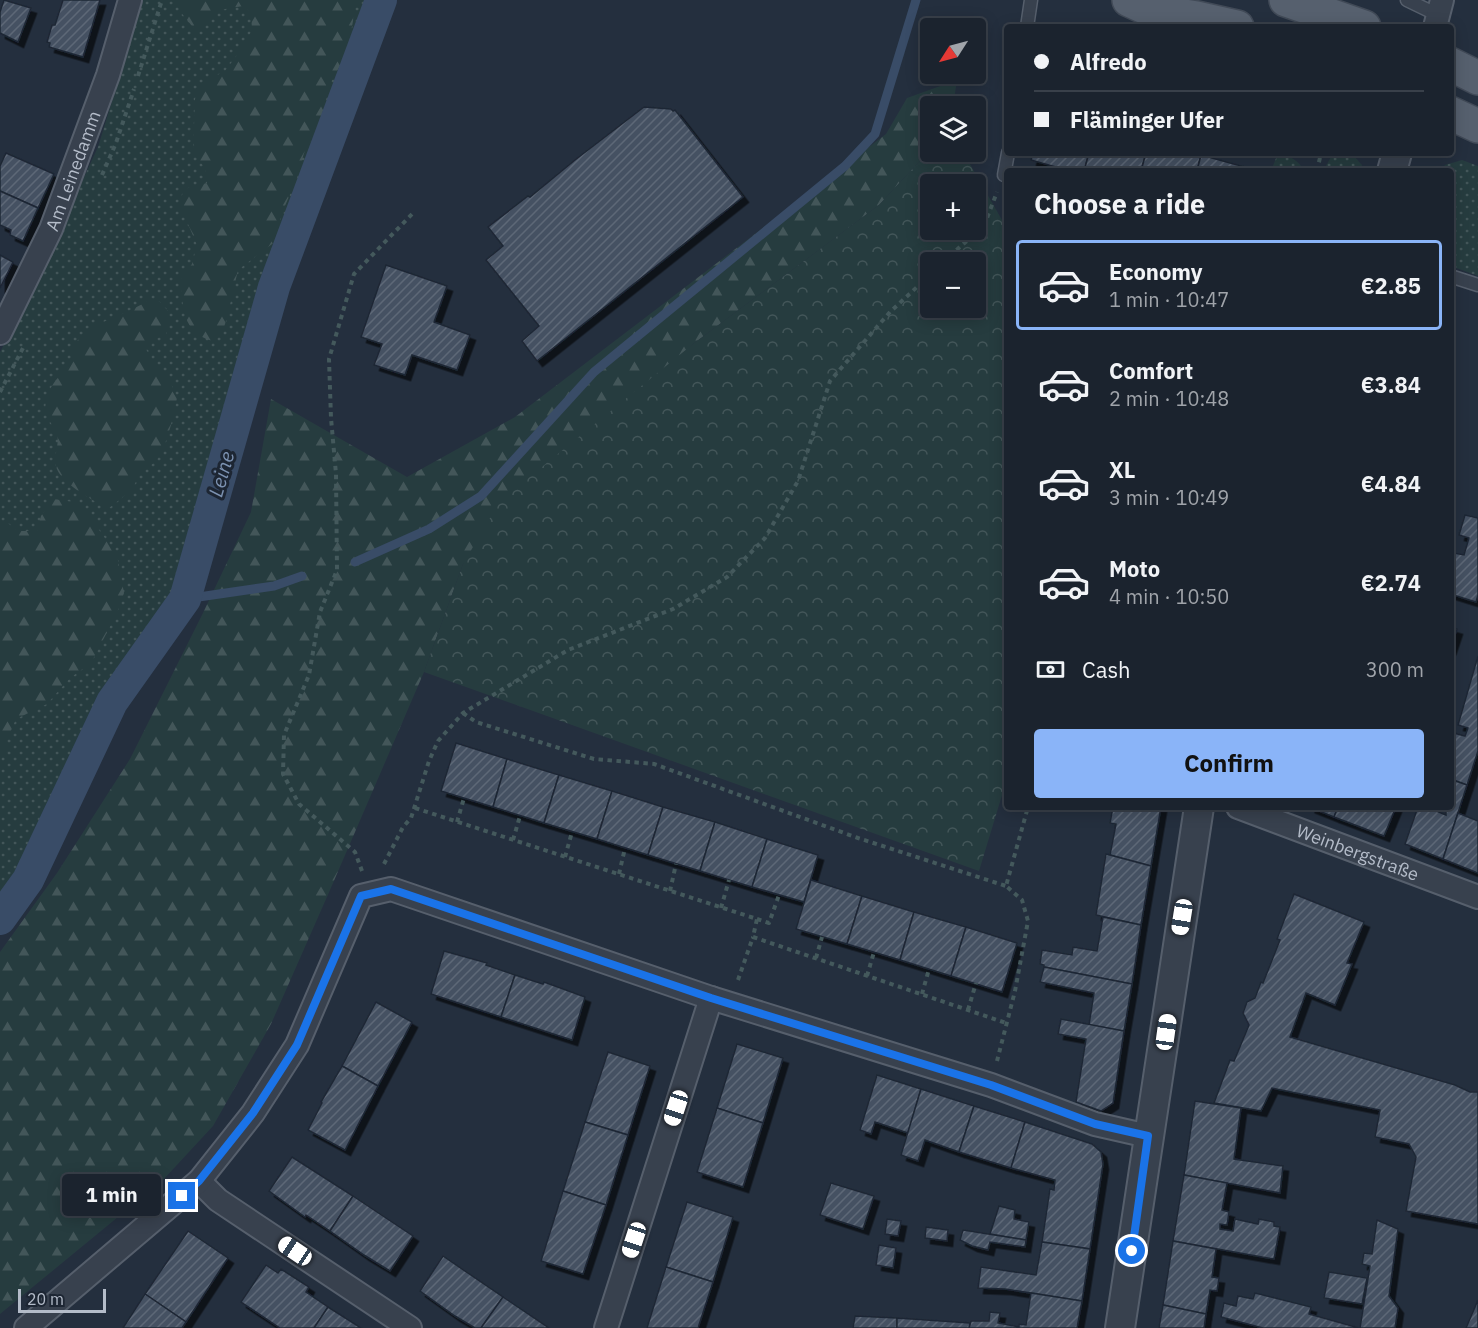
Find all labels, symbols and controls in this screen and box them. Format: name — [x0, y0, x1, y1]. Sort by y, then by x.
north arrow — [920, 18, 986, 84]
map controls — [920, 18, 986, 318]
text: Alfredo — [1070, 47, 1147, 76]
button: layers — [920, 96, 986, 162]
text: Fläminger Ufer — [1070, 105, 1224, 134]
street label: Am Leinedamm — [40, 107, 105, 234]
button: + — [920, 174, 986, 240]
text: Choose a ride — [1034, 186, 1205, 221]
button: − — [920, 252, 986, 318]
text: Economy — [1109, 257, 1203, 286]
icon: car — [1037, 258, 1091, 312]
text: €2.85 — [1361, 271, 1421, 300]
text: 1 min · 10:47 — [1109, 286, 1229, 313]
text: Comfort — [1109, 356, 1193, 385]
icon: car — [1037, 357, 1091, 411]
text: €3.84 — [1361, 370, 1421, 399]
text: 2 min · 10:48 — [1109, 385, 1229, 412]
water label: Leine — [202, 448, 240, 500]
text: XL — [1109, 455, 1135, 484]
icon: car — [1037, 456, 1091, 510]
text: €4.84 — [1361, 469, 1421, 498]
text: 3 min · 10:49 — [1109, 484, 1229, 511]
text: Moto — [1109, 554, 1160, 583]
icon: car — [1037, 555, 1091, 609]
text: €2.74 — [1361, 568, 1421, 597]
text: 4 min · 10:50 — [1109, 583, 1229, 610]
icon: cash — [1034, 653, 1067, 686]
text: Cash — [1082, 655, 1131, 684]
text: 300 m — [1366, 656, 1424, 683]
button: Confirm — [1034, 729, 1424, 798]
street label: Weinbergstraße — [1293, 819, 1422, 885]
car — [1170, 898, 1194, 936]
car — [1155, 1013, 1177, 1051]
car — [662, 1088, 690, 1128]
callout: 1 min — [62, 1175, 161, 1217]
text: 1 min — [85, 1181, 138, 1208]
route end — [168, 1182, 195, 1209]
car — [620, 1220, 648, 1260]
car — [275, 1233, 315, 1269]
route start — [1118, 1237, 1145, 1264]
scale bar — [18, 1286, 106, 1314]
text: 20 m — [27, 1289, 64, 1309]

